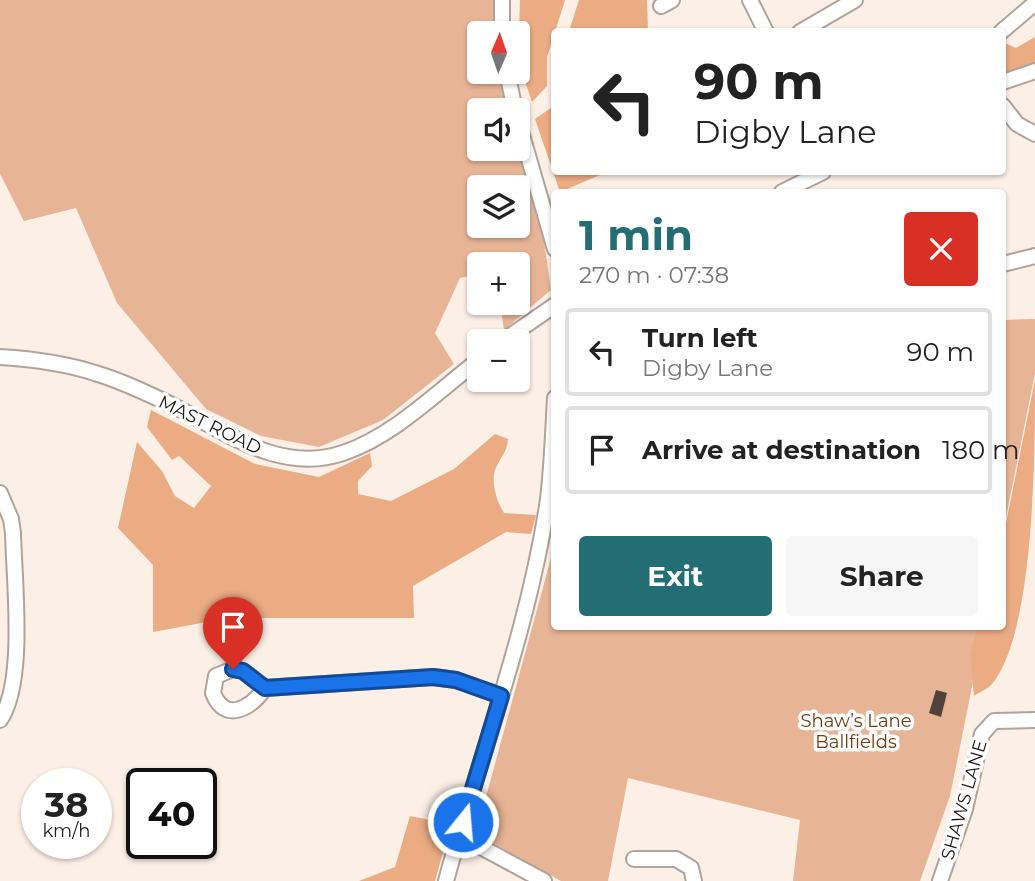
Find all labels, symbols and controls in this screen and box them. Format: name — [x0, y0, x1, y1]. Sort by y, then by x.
north arrow — [467, 21, 530, 84]
map controls — [467, 21, 530, 392]
text: 90 m — [694, 52, 824, 111]
icon: left — [579, 56, 670, 147]
button: sound — [467, 98, 530, 161]
text: Digby Lane — [694, 112, 877, 151]
button: layers — [467, 175, 530, 238]
text: 1 min — [579, 209, 693, 261]
button: close — [904, 212, 978, 286]
button: + — [467, 252, 530, 315]
text: 270 m · 07:38 — [579, 261, 729, 289]
text: Turn left — [642, 322, 758, 354]
button: − — [467, 329, 530, 392]
icon: left — [583, 333, 621, 371]
text: 90 m — [907, 336, 974, 368]
text: Digby Lane — [642, 354, 773, 382]
street label: MAST ROAD — [155, 391, 265, 459]
icon: arrive — [583, 431, 621, 469]
text: Arrive at destination — [642, 434, 921, 466]
text: 180 m — [942, 434, 1020, 466]
button: Exit — [579, 536, 772, 616]
button: Share — [786, 536, 978, 616]
pin — [203, 597, 263, 669]
icon: arrive — [214, 608, 252, 646]
park label: Shaw’s Lane Ballfields — [800, 710, 912, 753]
street label: SHAWS LANE — [936, 738, 992, 862]
speed limit sign: 40 — [126, 768, 217, 859]
text: 38 — [45, 783, 88, 826]
position arrow — [426, 785, 500, 859]
text: km/h — [42, 820, 91, 842]

